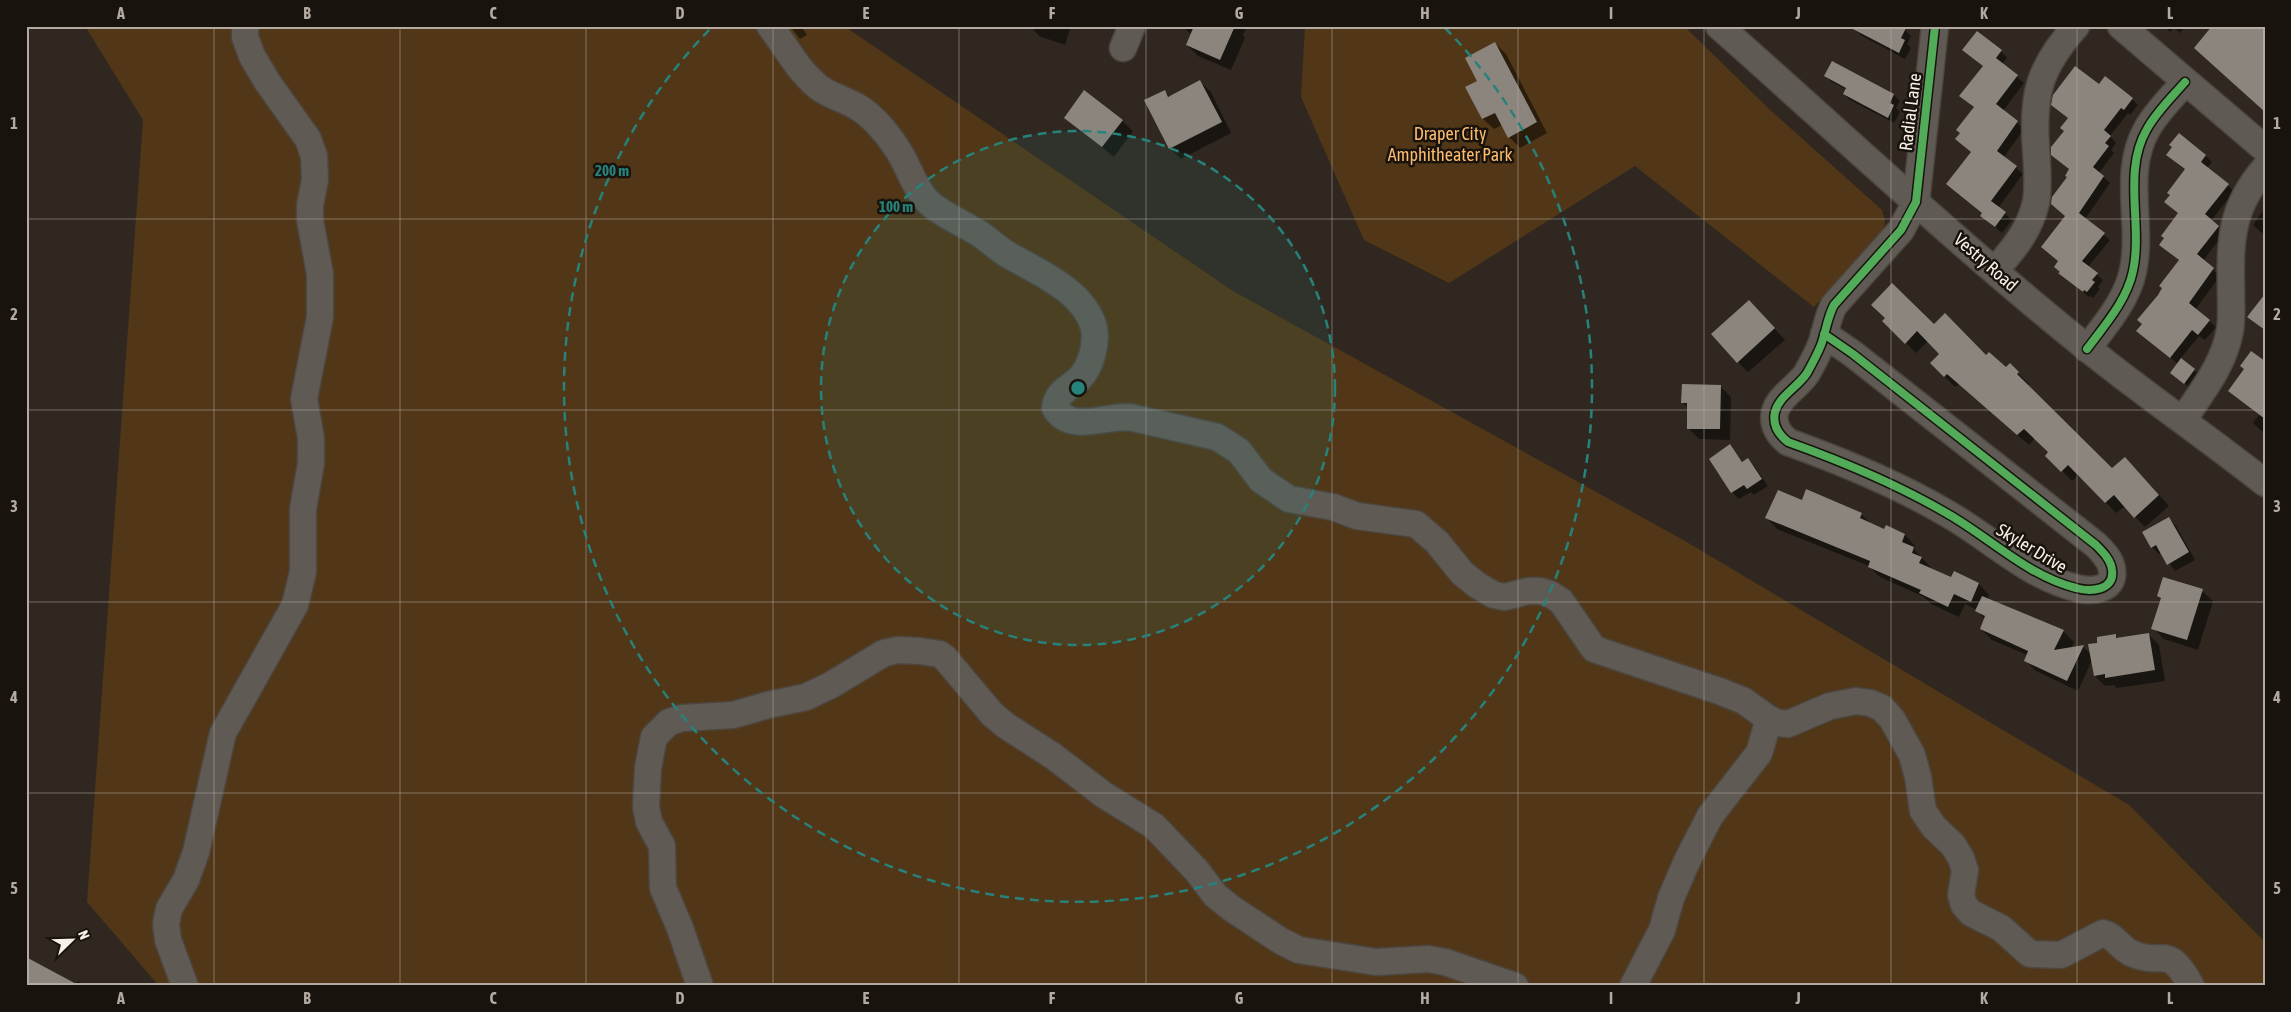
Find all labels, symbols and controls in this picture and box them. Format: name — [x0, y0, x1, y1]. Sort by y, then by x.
text: A — [116, 4, 125, 22]
text: B — [303, 4, 311, 22]
text: C — [489, 4, 497, 22]
text: D — [676, 4, 685, 22]
text: E — [863, 4, 870, 22]
text: F — [1049, 4, 1056, 22]
text: G — [1235, 4, 1244, 22]
text: H — [1420, 4, 1430, 22]
text: I — [1609, 4, 1613, 22]
text: J — [1794, 4, 1801, 22]
text: K — [1980, 4, 1988, 22]
text: L — [2167, 4, 2174, 22]
street label: Radial Lane — [1895, 72, 1925, 152]
text: 1 — [10, 114, 18, 132]
text: 1 — [2273, 114, 2281, 132]
park label: Draper City Amphitheater Park — [1388, 123, 1512, 165]
text: 200 m — [595, 162, 629, 179]
text: 100 m — [879, 198, 913, 215]
street label: Vestry Road — [1950, 229, 2022, 295]
text: 2 — [10, 305, 18, 323]
text: 2 — [2273, 305, 2281, 323]
centre of rings — [1069, 379, 1087, 397]
text: 3 — [10, 497, 18, 515]
text: 3 — [2273, 497, 2281, 515]
street label: Skyler Drive — [1993, 519, 2071, 577]
text: 4 — [9, 688, 18, 706]
text: 4 — [2272, 688, 2281, 706]
text: 5 — [10, 879, 18, 897]
text: 5 — [2273, 879, 2281, 897]
north arrow — [48, 914, 98, 964]
text: N — [75, 928, 93, 942]
text: A — [116, 989, 125, 1007]
text: B — [303, 989, 311, 1007]
text: C — [489, 989, 497, 1007]
text: D — [676, 989, 685, 1007]
text: E — [863, 989, 870, 1007]
text: F — [1049, 989, 1056, 1007]
text: G — [1235, 989, 1244, 1007]
text: H — [1420, 989, 1430, 1007]
text: I — [1609, 989, 1613, 1007]
text: J — [1794, 989, 1801, 1007]
text: K — [1980, 989, 1988, 1007]
text: L — [2167, 989, 2174, 1007]

